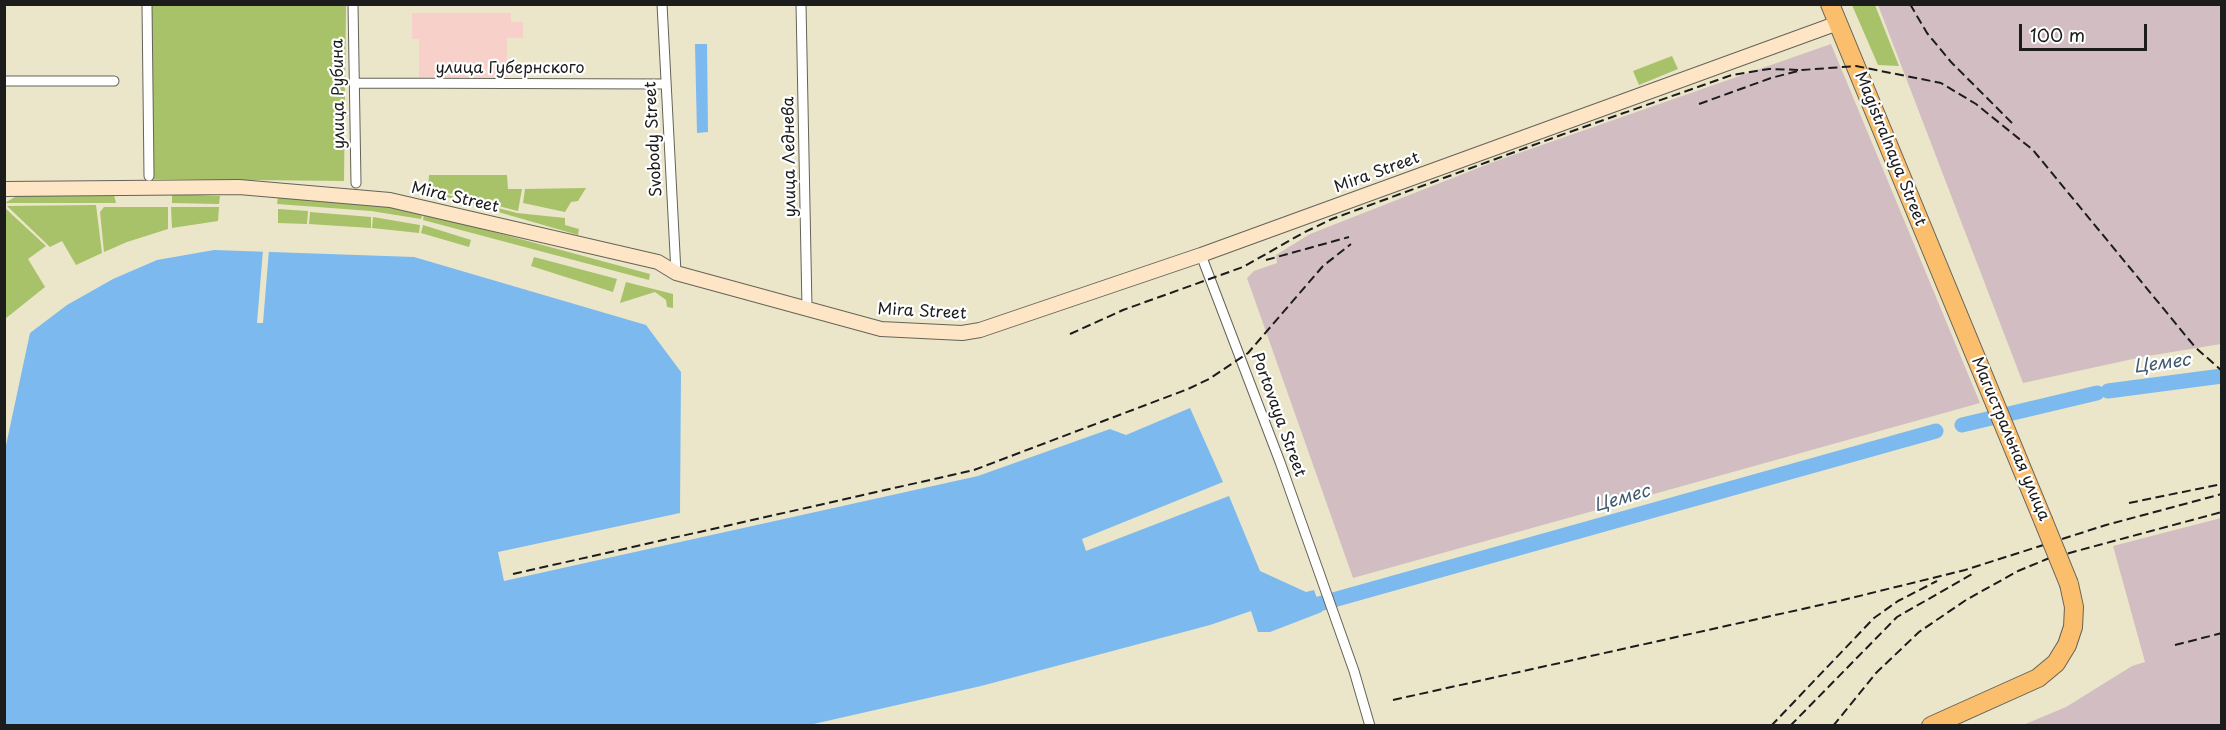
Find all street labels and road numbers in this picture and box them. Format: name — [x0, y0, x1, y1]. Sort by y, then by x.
street label: улица Рубина — [328, 39, 350, 149]
street label: улица Губернского — [435, 59, 585, 79]
street label: Magistralnaya Street — [1850, 69, 1930, 229]
street label: Svobody Street — [641, 81, 667, 197]
street label: улица Леднева — [779, 97, 801, 217]
street label: Mira Street — [1332, 149, 1422, 197]
street label: Mira Street — [409, 179, 501, 217]
street label: Mira Street — [877, 300, 967, 324]
street label: Portovaya Street — [1247, 350, 1309, 480]
street label: Магистральная улица — [1967, 354, 2053, 524]

